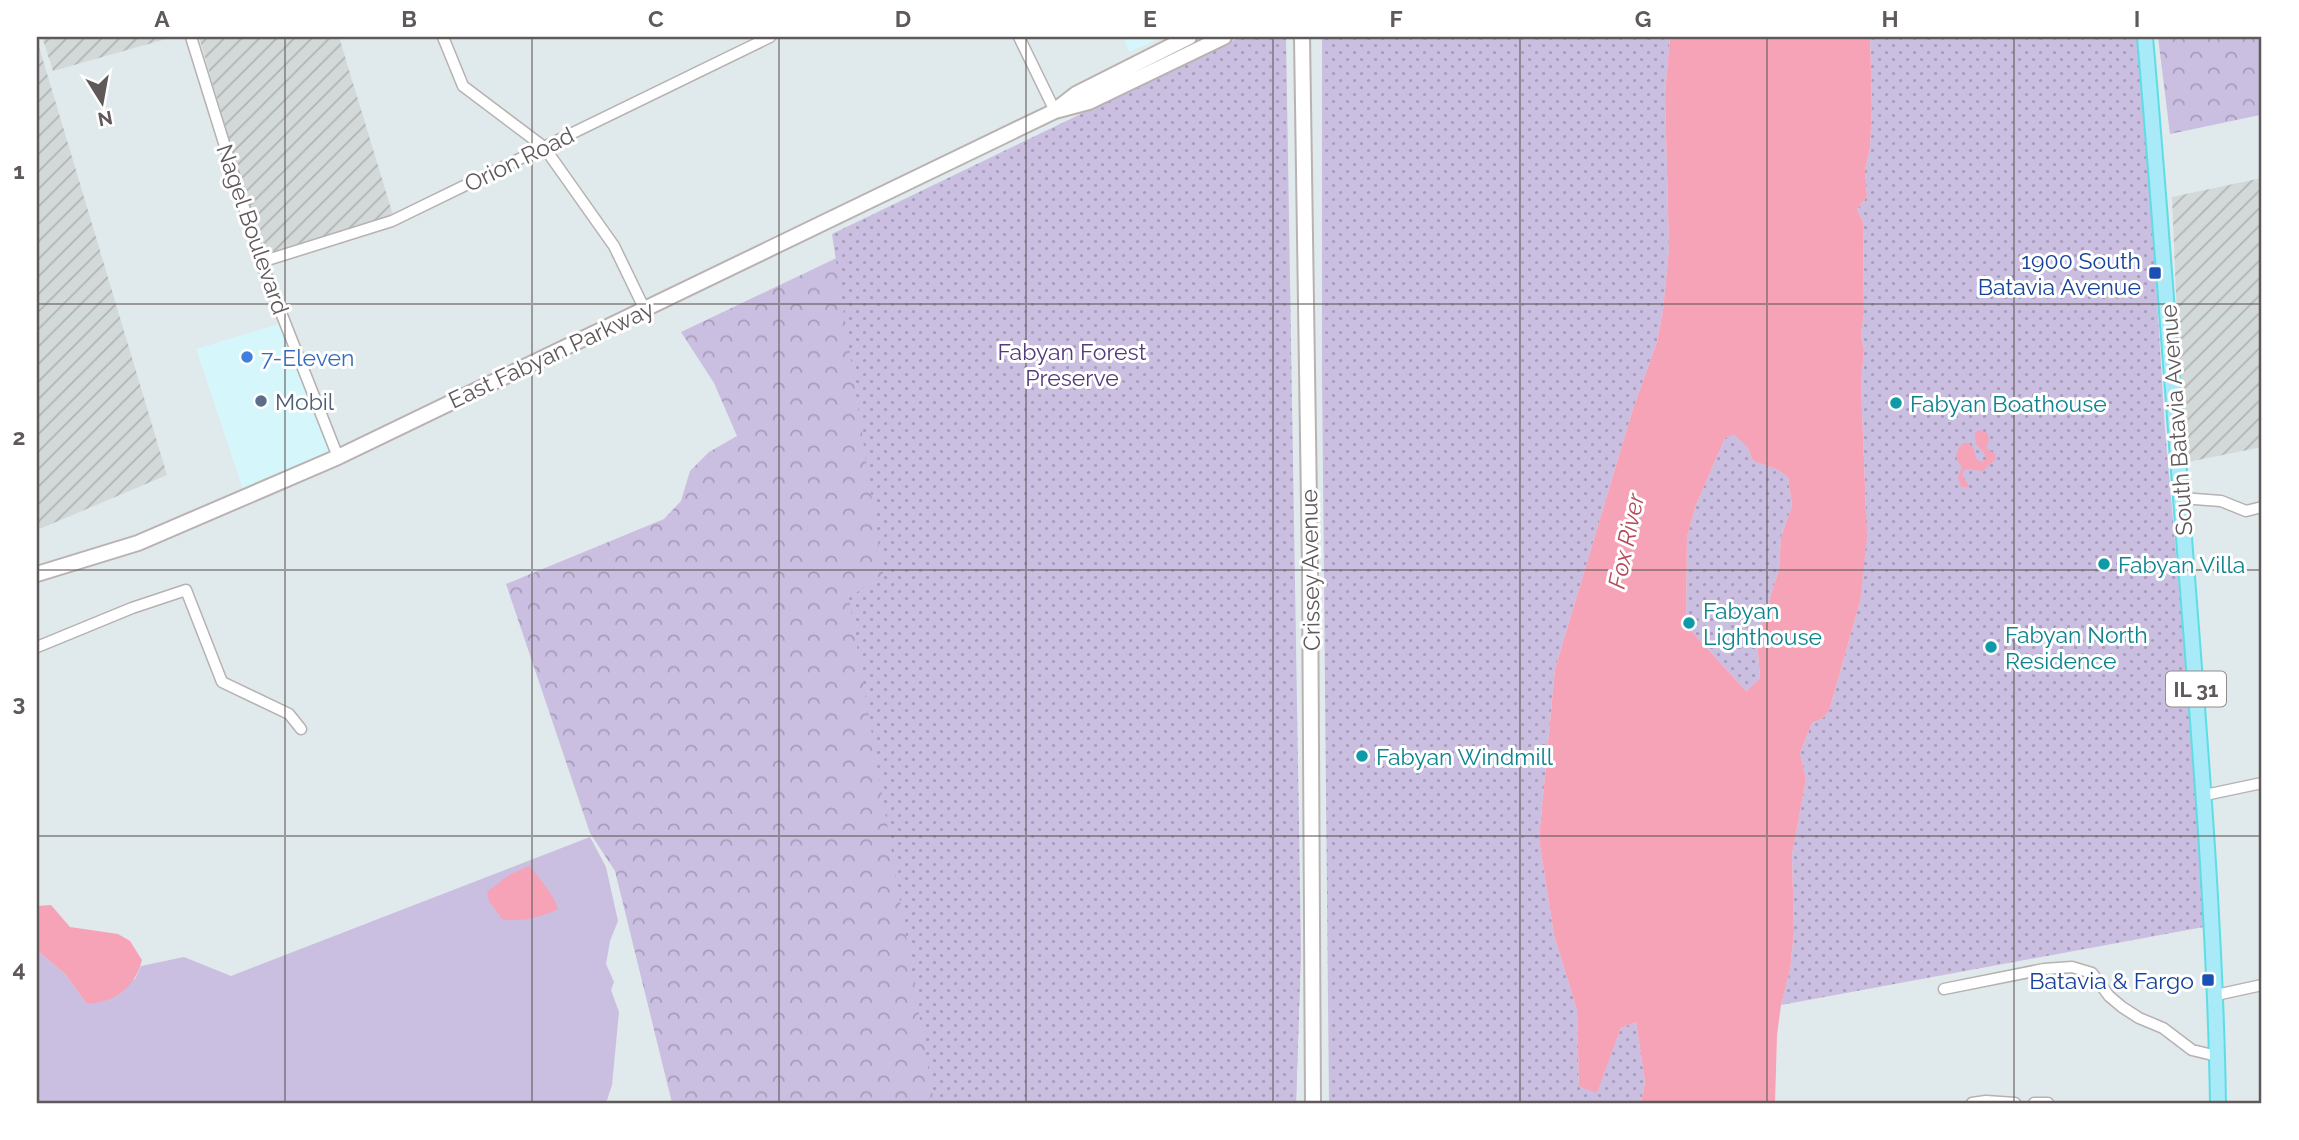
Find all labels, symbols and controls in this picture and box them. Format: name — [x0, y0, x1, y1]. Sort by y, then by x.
text: A — [154, 5, 170, 32]
text: B — [401, 5, 417, 32]
text: C — [648, 5, 664, 32]
text: D — [895, 5, 911, 32]
text: E — [1143, 5, 1157, 32]
text: F — [1389, 5, 1403, 32]
text: G — [1635, 5, 1651, 32]
text: H — [1881, 5, 1899, 32]
text: I — [2134, 5, 2140, 32]
north arrow — [66, 66, 136, 136]
text: N — [96, 107, 114, 131]
street label: Orion Road — [460, 121, 578, 197]
street label: Nagel Boulevard — [211, 140, 295, 318]
text: 1 — [13, 157, 25, 184]
place label: 1900 South Batavia Avenue — [1978, 247, 2141, 300]
marker: 1900 South Batavia Avenue — [2147, 265, 2163, 281]
street label: East Fabyan Parkway — [444, 295, 658, 413]
street label: South Batavia Avenue — [2154, 304, 2198, 536]
park label: Fabyan Forest Preserve — [998, 338, 1147, 391]
place label: 7-Eleven — [261, 344, 355, 371]
marker: 7-Eleven — [239, 349, 255, 365]
place label: Mobil — [275, 388, 335, 415]
place label: Fabyan Boathouse — [1910, 390, 2107, 417]
marker: Mobil — [253, 393, 269, 409]
marker: Fabyan Boathouse — [1888, 395, 1904, 411]
text: 2 — [13, 423, 25, 450]
street label: Crissey Avenue — [1295, 489, 1325, 651]
water label: Fox River — [1602, 490, 1650, 591]
place label: Fabyan Villa — [2118, 551, 2245, 578]
marker: Fabyan Villa — [2096, 556, 2112, 572]
place label: Fabyan Lighthouse — [1703, 597, 1822, 650]
marker: Fabyan Lighthouse — [1681, 615, 1697, 631]
place label: Fabyan North Residence — [2005, 621, 2148, 674]
marker: Fabyan North Residence — [1983, 639, 1999, 655]
road number: IL 31 — [2166, 672, 2226, 706]
text: 3 — [13, 689, 25, 716]
place label: Fabyan Windmill — [1376, 743, 1554, 770]
marker: Fabyan Windmill — [1354, 748, 1370, 764]
text: 4 — [12, 955, 26, 982]
place label: Batavia & Fargo — [2029, 967, 2194, 994]
marker: Batavia & Fargo — [2200, 972, 2216, 988]

